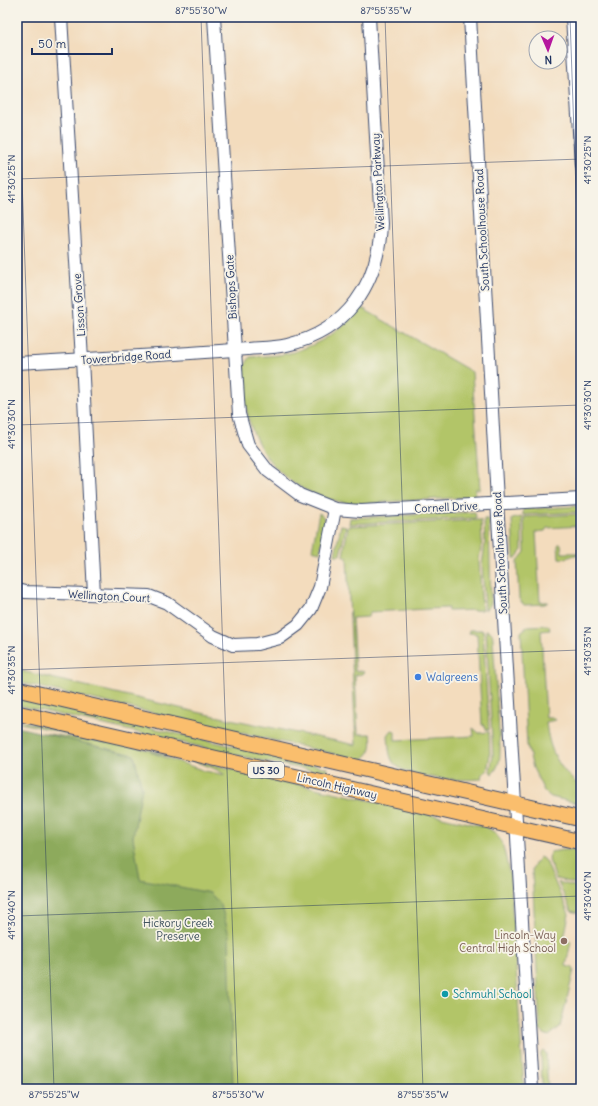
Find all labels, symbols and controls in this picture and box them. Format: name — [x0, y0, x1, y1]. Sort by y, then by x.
text: 87°55'30"W — [175, 4, 227, 17]
text: 87°55'35"W — [360, 4, 412, 17]
scale bar — [32, 30, 112, 56]
north arrow — [528, 30, 568, 70]
text: 50 m — [38, 36, 67, 51]
text: N — [544, 53, 552, 67]
street label: Wellington Parkway — [368, 133, 388, 231]
text: 41°30'25"N — [581, 136, 594, 184]
text: 41°30'25"N — [5, 155, 18, 203]
street label: South Schoolhouse Road — [472, 168, 492, 292]
street label: Bishops Gate — [222, 254, 240, 320]
street label: Lisson Grove — [70, 273, 88, 337]
street label: Towerbridge Road — [80, 347, 172, 367]
text: 41°30'30"N — [581, 380, 594, 430]
text: 41°30'30"N — [5, 399, 18, 449]
street label: South Schoolhouse Road — [490, 491, 510, 615]
street label: Cornell Drive — [414, 498, 478, 516]
street label: Wellington Court — [68, 587, 151, 605]
text: 41°30'35"N — [581, 627, 594, 675]
text: 41°30'35"N — [5, 646, 18, 694]
place label: Walgreens — [426, 670, 478, 684]
marker: Walgreens — [413, 672, 423, 682]
road number: US 30 — [248, 762, 284, 778]
street label: Lincoln Highway — [296, 770, 378, 802]
text: 41°30'40"N — [581, 871, 594, 921]
text: 41°30'40"N — [5, 890, 18, 940]
park label: Hickory Creek Preserve — [143, 916, 213, 943]
place label: Lincoln-Way Central High School — [459, 928, 556, 955]
marker: Lincoln-Way Central High School — [559, 936, 569, 946]
place label: Schmuhl School — [453, 987, 531, 1001]
marker: Schmuhl School — [440, 989, 450, 999]
text: 87°55'25"W — [28, 1088, 80, 1101]
text: 87°55'30"W — [212, 1088, 264, 1101]
text: 87°55'35"W — [397, 1088, 449, 1101]

